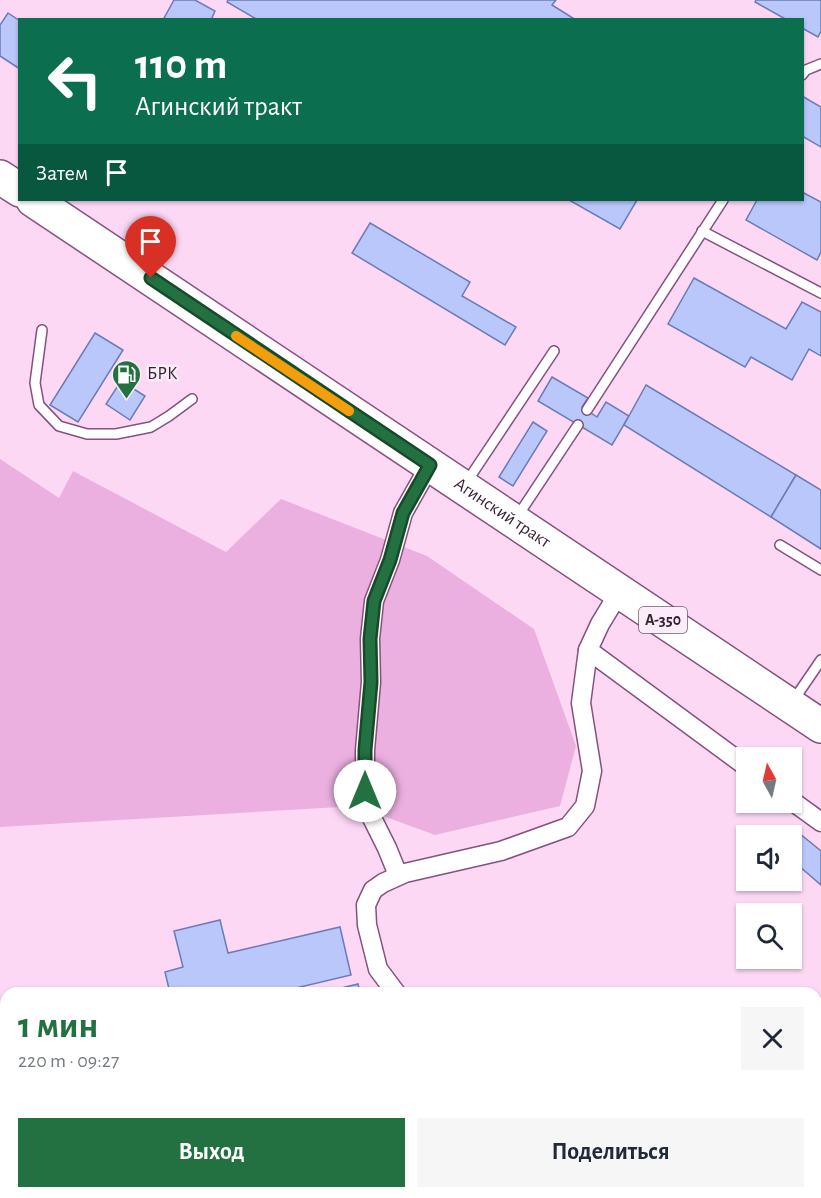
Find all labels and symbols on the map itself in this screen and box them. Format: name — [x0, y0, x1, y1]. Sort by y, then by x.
pin — [125, 216, 176, 278]
fuel station icon: БРК — [110, 358, 142, 400]
place label: БРК — [147, 365, 178, 383]
street label: Агинский тракт — [451, 475, 554, 552]
road number: А-350 — [639, 607, 687, 633]
north arrow — [736, 747, 802, 813]
position arrow — [333, 759, 397, 823]

